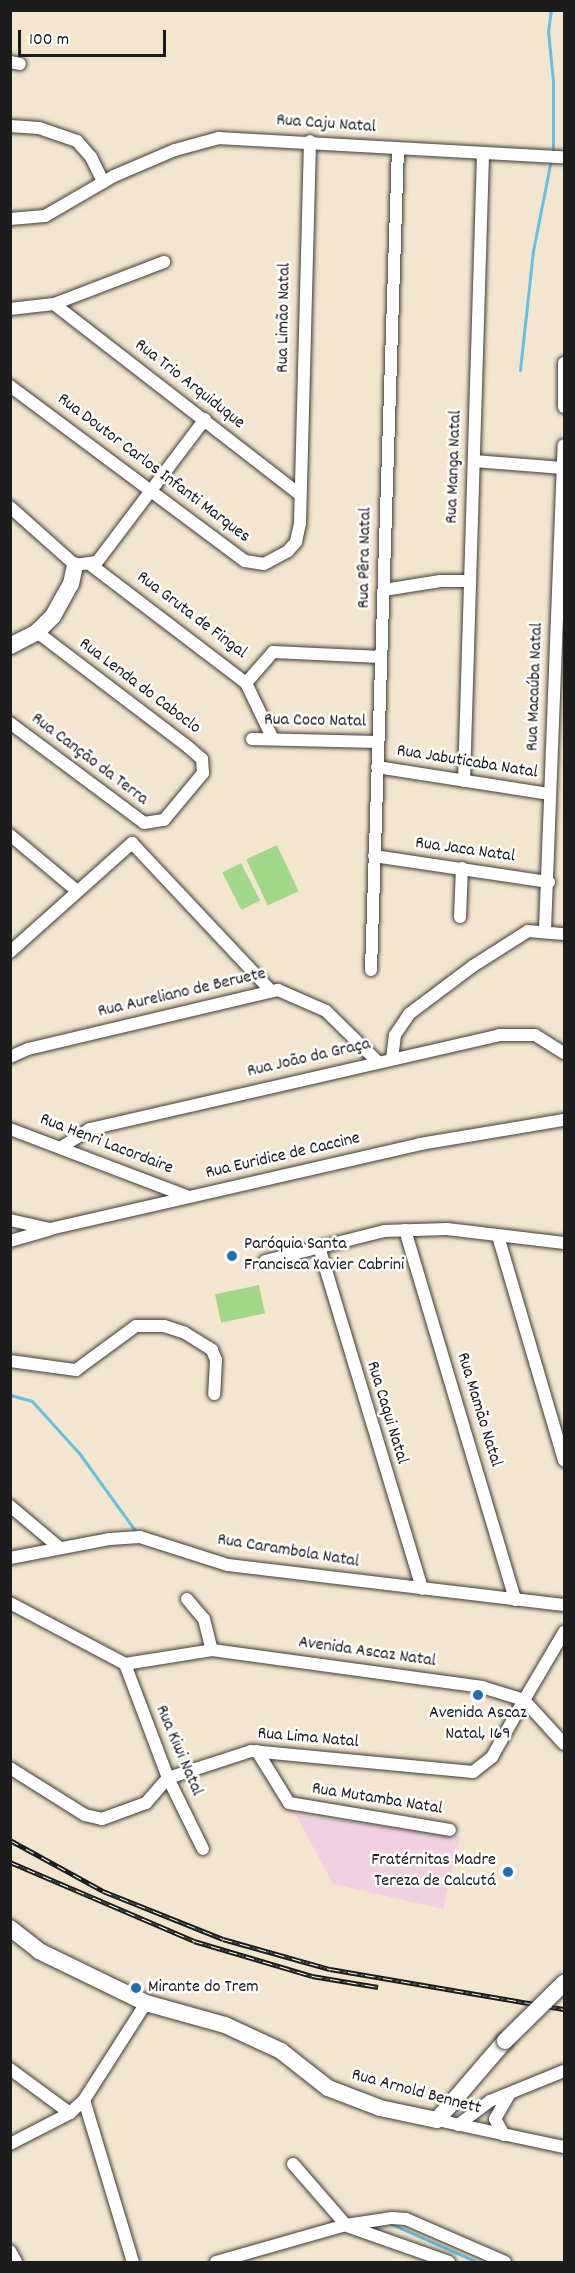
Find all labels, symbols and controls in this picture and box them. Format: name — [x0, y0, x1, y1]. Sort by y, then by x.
scale bar — [21, 18, 170, 56]
text: 100 m — [29, 28, 69, 53]
street label: Rua Caju Natal — [276, 111, 376, 139]
street label: Rua Limão Natal — [273, 263, 297, 373]
street label: Rua Trio Arquiduque — [130, 335, 248, 435]
street label: Rua Doutor Carlos Infanti Marques — [52, 389, 254, 549]
street label: Rua Manga Natal — [442, 410, 468, 524]
street label: Rua Pêra Natal — [354, 507, 378, 609]
street label: Rua Gruta de Fingal — [132, 567, 250, 665]
street label: Rua Macaúba Natal — [523, 622, 549, 752]
street label: Rua Lenda do Caboclo — [74, 634, 204, 740]
street label: Rua Canção da Terra — [26, 709, 152, 811]
street label: Rua Coco Natal — [264, 710, 366, 734]
street label: Rua Jabuticaba Natal — [395, 741, 539, 785]
street label: Rua Jaca Natal — [414, 833, 516, 869]
street label: Rua Aureliano de Beruete — [96, 964, 268, 1024]
street label: Rua João da Graça — [245, 1034, 373, 1084]
street label: Rua Henri Lacordaire — [36, 1110, 176, 1180]
street label: Rua Euridice de Caccine — [204, 1129, 362, 1185]
place label: Paróquia Santa Francisca Xavier Cabrini — [244, 1235, 404, 1278]
marker: Paróquia Santa Francisca Xavier Cabrini — [225, 1249, 239, 1263]
street label: Rua Mamão Natal — [450, 1350, 506, 1470]
street label: Rua Caqui Natal — [360, 1359, 412, 1467]
street label: Rua Carambola Natal — [216, 1530, 360, 1574]
street label: Avenida Ascaz Natal — [297, 1633, 437, 1673]
marker: Avenida Ascaz Natal, 169 — [471, 1688, 485, 1702]
street label: Rua Kiwi Natal — [149, 1702, 207, 1800]
place label: Avenida Ascaz Natal, 169 — [429, 1704, 527, 1746]
street label: Rua Lima Natal — [257, 1724, 359, 1754]
street label: Rua Mutamba Natal — [310, 1779, 444, 1821]
place label: Fratérnitas Madre Tereza de Calcutá — [371, 1851, 496, 1894]
marker: Fratérnitas Madre Tereza de Calcutá — [501, 1865, 515, 1879]
place label: Mirante do Trem — [148, 1977, 259, 1999]
marker: Mirante do Trem — [129, 1981, 143, 1995]
street label: Rua Arnold Bennett — [349, 2065, 483, 2121]

